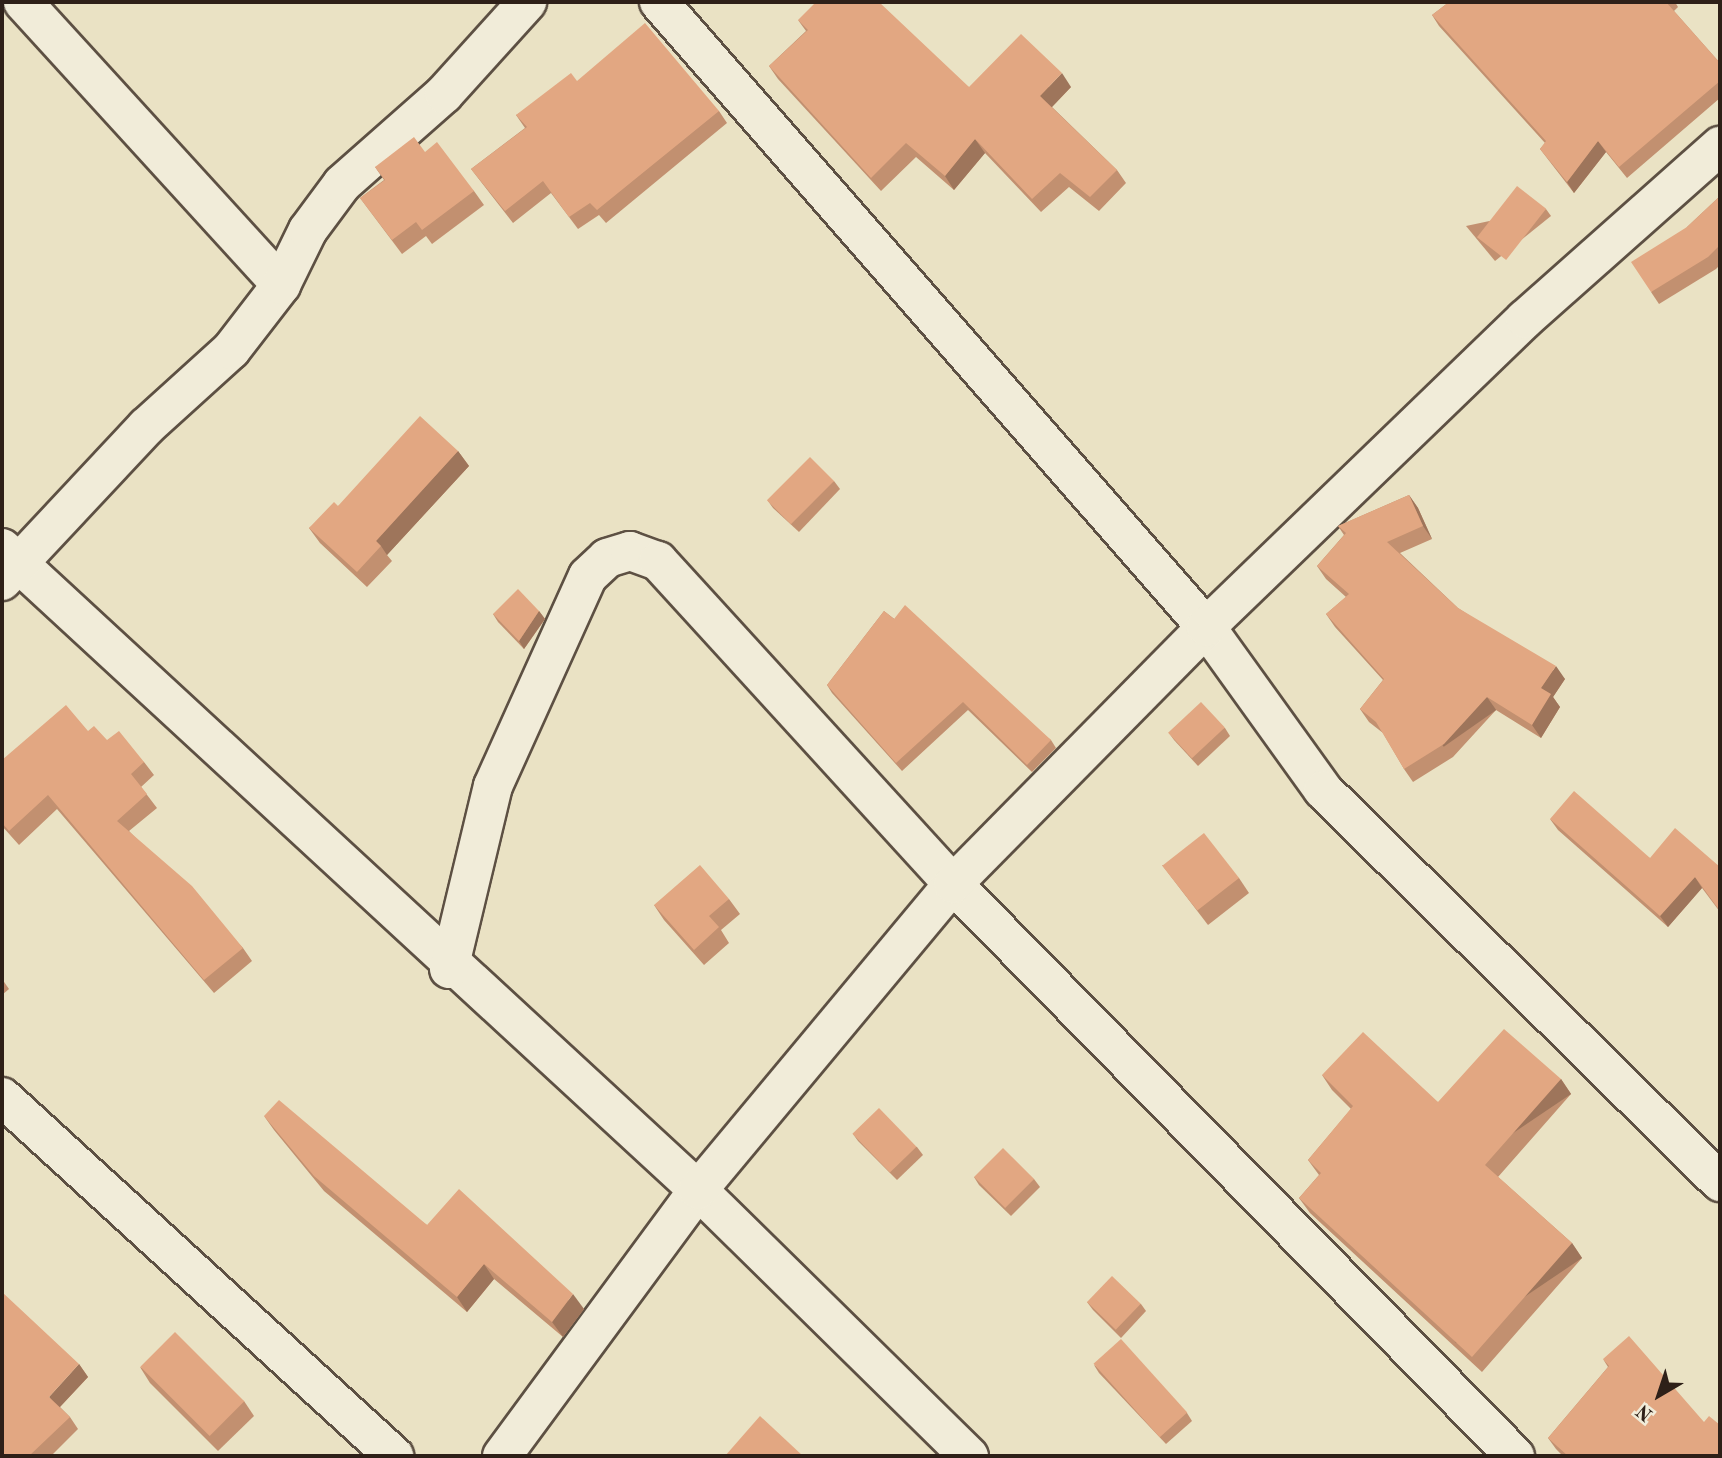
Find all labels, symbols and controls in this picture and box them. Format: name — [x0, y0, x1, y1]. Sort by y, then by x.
north arrow — [1624, 1360, 1694, 1430]
text: N — [1634, 1400, 1657, 1424]

